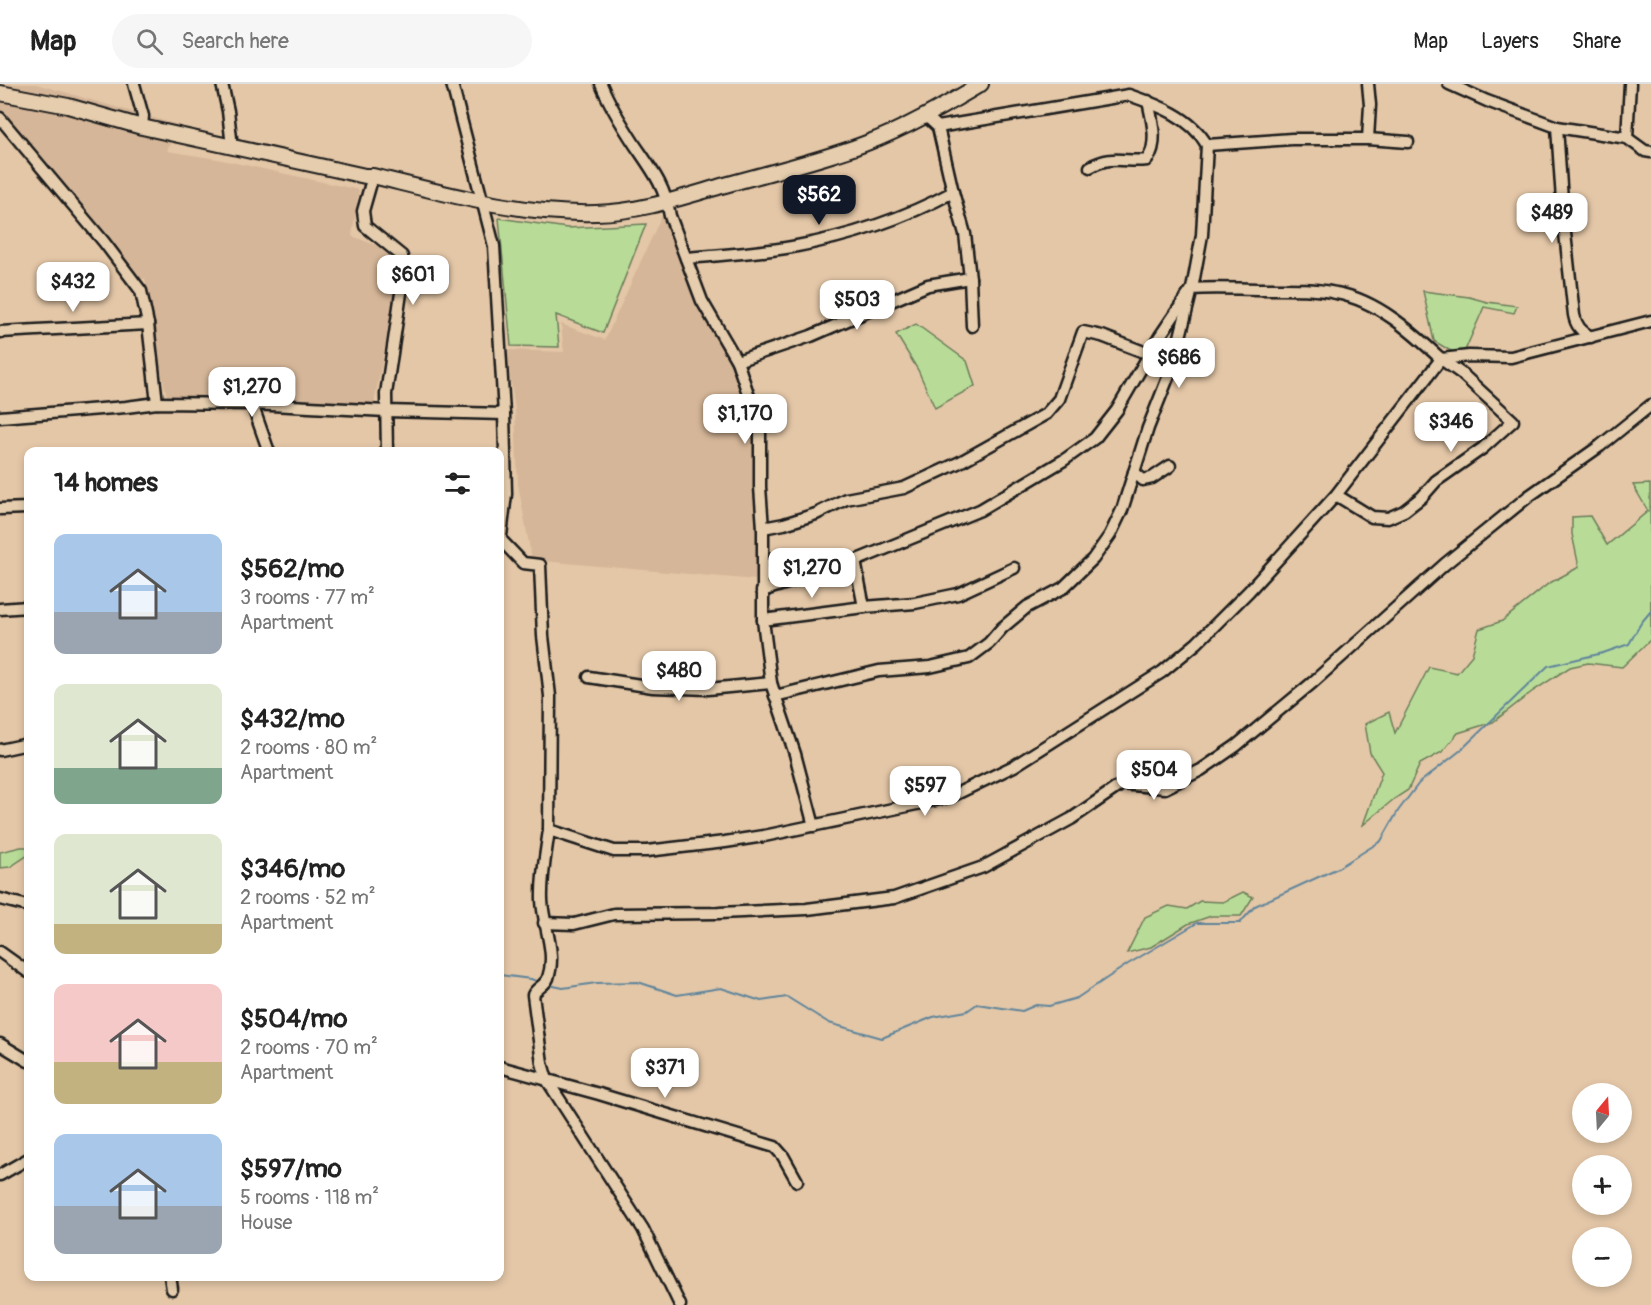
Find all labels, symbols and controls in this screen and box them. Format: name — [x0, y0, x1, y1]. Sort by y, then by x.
search box — [112, 14, 532, 68]
text: Map — [30, 24, 76, 59]
icon: search — [133, 25, 166, 58]
text: Search here — [181, 27, 289, 55]
text: Map — [1413, 28, 1448, 55]
text: Layers — [1481, 28, 1539, 55]
text: Share — [1572, 28, 1621, 55]
pin: $562 — [783, 175, 855, 226]
text: $562 — [797, 182, 841, 207]
pin: $489 — [1516, 193, 1588, 244]
text: $489 — [1531, 200, 1573, 225]
pin: $601 — [377, 255, 449, 306]
pin: $432 — [37, 262, 109, 313]
text: $601 — [391, 262, 435, 287]
text: $432 — [51, 269, 95, 294]
pin: $503 — [821, 280, 893, 331]
text: $503 — [834, 287, 880, 312]
pin: $686 — [1143, 338, 1215, 389]
text: $686 — [1157, 345, 1201, 370]
pin: $1,270 — [203, 367, 301, 418]
text: $1,270 — [222, 374, 282, 399]
pin: $1,170 — [696, 394, 794, 445]
text: $1,170 — [717, 401, 773, 426]
pin: $346 — [1415, 402, 1487, 453]
text: $346 — [1428, 409, 1474, 434]
text: 14 homes — [54, 467, 158, 499]
icon: filters — [441, 467, 474, 500]
pin: $1,270 — [763, 548, 861, 599]
text: $562/mo — [240, 553, 344, 585]
text: $1,270 — [782, 555, 842, 580]
icon: home — [102, 558, 174, 630]
text: 3 rooms · 77 m² — [240, 585, 375, 610]
text: Apartment — [240, 610, 333, 635]
pin: $480 — [643, 651, 715, 702]
text: $480 — [656, 658, 702, 683]
text: $432/mo — [240, 703, 345, 735]
icon: home — [102, 708, 174, 780]
text: 2 rooms · 80 m² — [240, 735, 377, 760]
pin: $504 — [1118, 750, 1190, 801]
text: $504 — [1131, 757, 1177, 782]
text: Apartment — [240, 760, 333, 785]
pin: $597 — [889, 766, 961, 817]
text: $597 — [904, 773, 946, 798]
text: $346/mo — [240, 853, 345, 885]
icon: home — [102, 858, 174, 930]
text: 2 rooms · 52 m² — [240, 885, 376, 910]
text: Apartment — [240, 910, 333, 935]
text: $504/mo — [240, 1003, 347, 1035]
icon: home — [102, 1008, 174, 1080]
text: 2 rooms · 70 m² — [240, 1035, 378, 1060]
pin: $371 — [629, 1048, 701, 1099]
text: $371 — [645, 1055, 685, 1080]
text: Apartment — [240, 1060, 333, 1085]
north arrow — [1572, 1083, 1632, 1143]
map controls — [1572, 1083, 1632, 1287]
text: $597/mo — [240, 1153, 342, 1185]
button: + — [1572, 1155, 1632, 1215]
icon: home — [102, 1158, 174, 1230]
text: 5 rooms · 118 m² — [240, 1185, 379, 1210]
text: House — [240, 1210, 292, 1235]
button: − — [1572, 1227, 1632, 1287]

